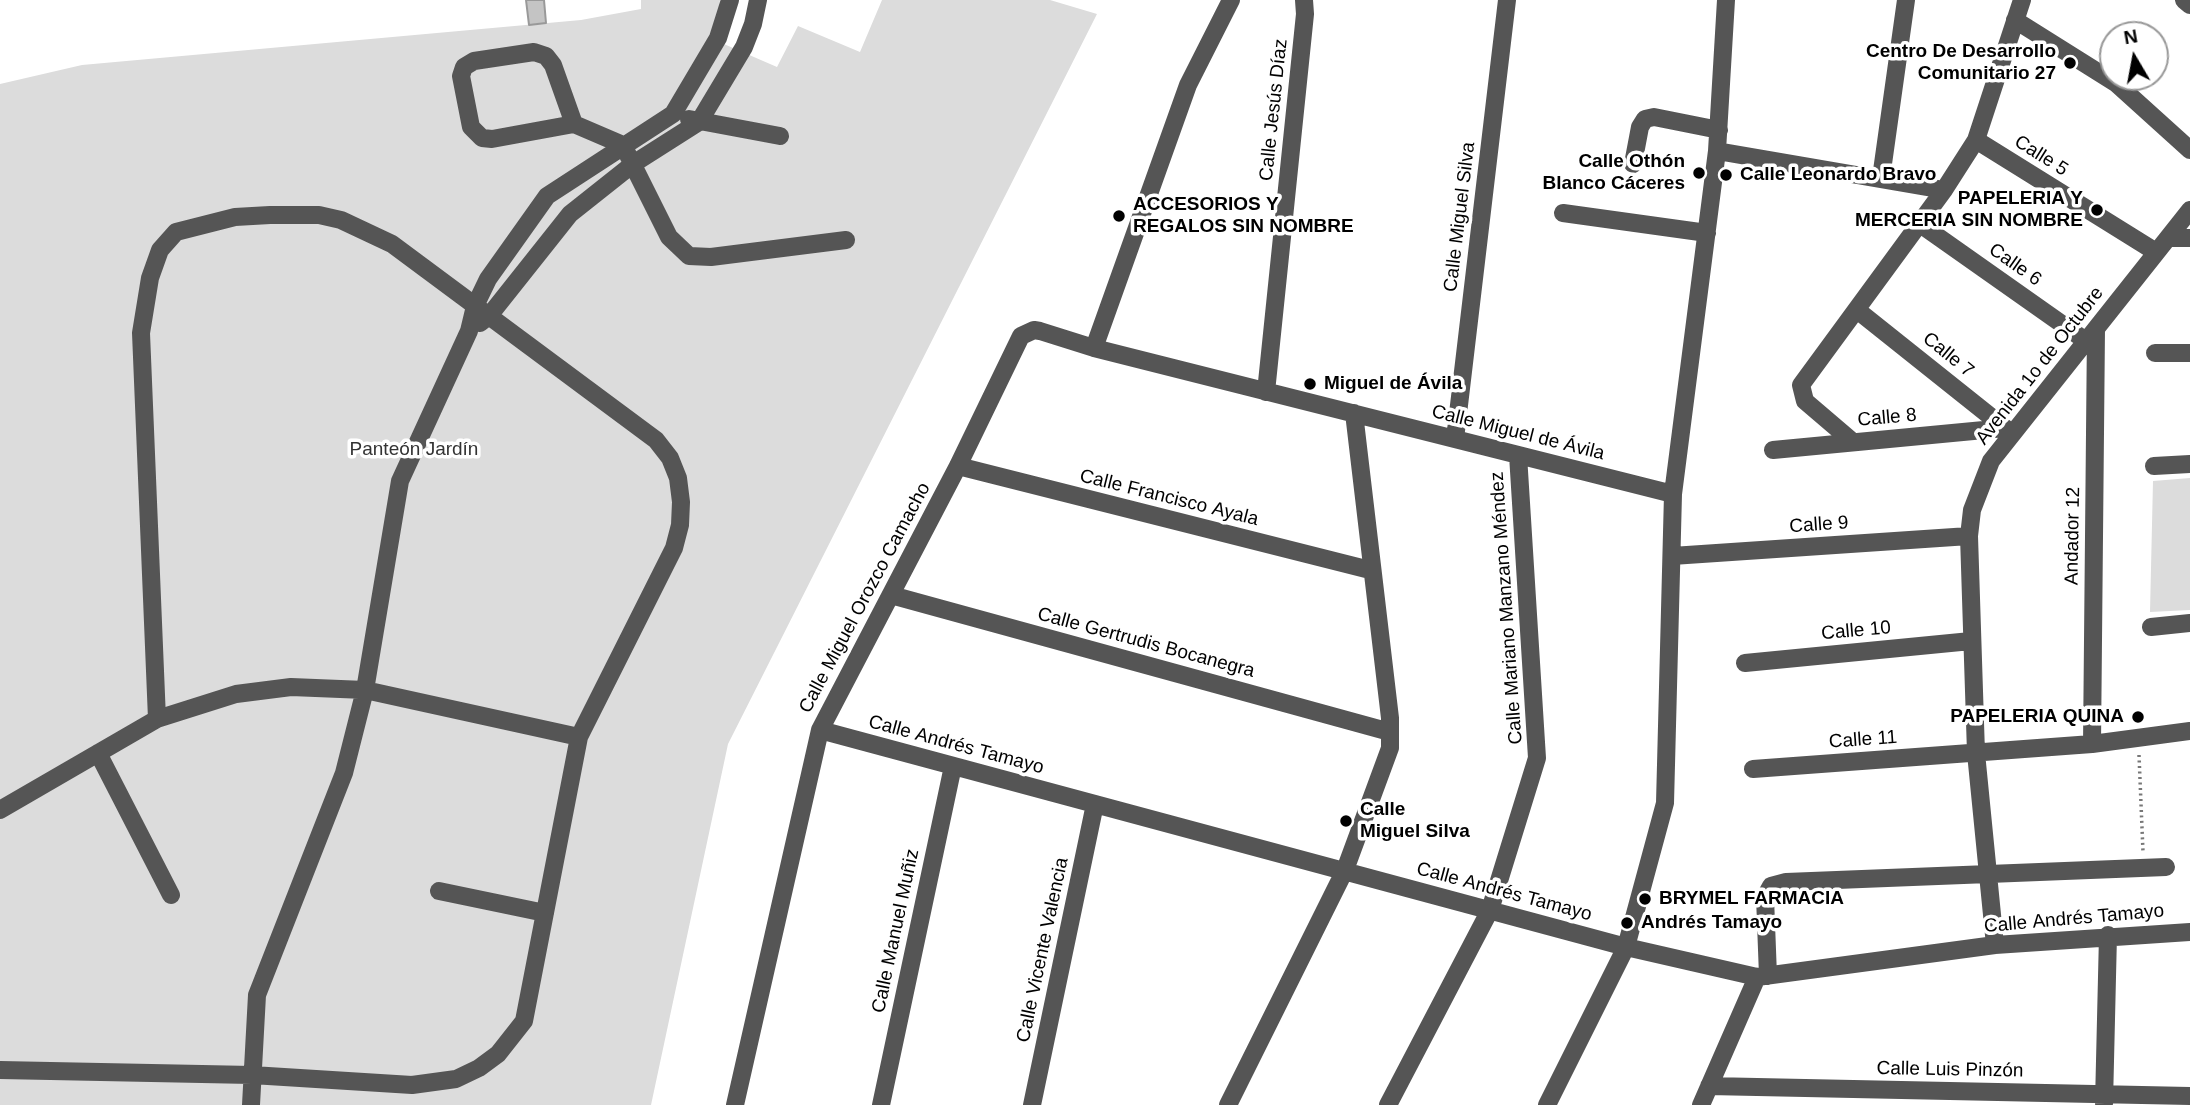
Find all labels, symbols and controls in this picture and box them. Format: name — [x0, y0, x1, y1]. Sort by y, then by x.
north arrow — [2099, 21, 2169, 91]
text: N — [2122, 25, 2139, 48]
street label: Calle Jesús Díaz — [1255, 38, 1293, 182]
place label: Centro De Desarrollo Comunitario 27 — [1866, 41, 2056, 85]
marker: Centro De Desarrollo Comunitario 27 — [2062, 55, 2078, 71]
street label: Calle 5 — [2010, 131, 2072, 181]
street label: Calle Miguel Silva — [1439, 141, 1481, 293]
place label: Calle Othón Blanco Cáceres — [1542, 151, 1685, 195]
place label: Calle Leonardo Bravo — [1740, 164, 1936, 186]
marker: Calle Othón Blanco Cáceres — [1691, 165, 1707, 181]
marker: Calle Leonardo Bravo — [1718, 167, 1734, 183]
place label: PAPELERIA Y MERCERIA SIN NOMBRE — [1855, 188, 2083, 232]
place label: ACCESORIOS Y REGALOS SIN NOMBRE — [1133, 194, 1354, 238]
marker: PAPELERIA Y MERCERIA SIN NOMBRE — [2089, 202, 2105, 218]
marker: ACCESORIOS Y REGALOS SIN NOMBRE — [1111, 208, 1127, 224]
street label: Calle 6 — [1984, 239, 2046, 291]
street label: Avenida 1o de Octubre — [1971, 283, 2109, 449]
street label: Calle 7 — [1918, 328, 1978, 382]
place label: Miguel de Ávila — [1324, 373, 1462, 395]
marker: Miguel de Ávila — [1302, 376, 1318, 392]
street label: Calle Miguel de Ávila — [1429, 400, 1607, 466]
street label: Calle 8 — [1857, 404, 1917, 432]
park label: Panteón Jardín — [350, 439, 478, 461]
street label: Calle Francisco Ayala — [1077, 465, 1261, 531]
street label: Calle Mariano Manzano Méndez — [1486, 471, 1528, 745]
street label: Calle Miguel Orozco Camacho — [794, 479, 936, 717]
street label: Andador 12 — [2061, 487, 2085, 585]
street label: Calle 9 — [1789, 512, 1849, 538]
street label: Calle Gertrudis Bocanegra — [1035, 603, 1257, 683]
street label: Calle 10 — [1820, 617, 1892, 645]
place label: PAPELERIA QUINA — [1950, 706, 2124, 728]
marker: PAPELERIA QUINA — [2130, 709, 2146, 725]
street label: Calle Andrés Tamayo — [866, 711, 1046, 779]
street label: Calle 11 — [1828, 726, 1898, 754]
place label: Calle Miguel Silva — [1360, 799, 1470, 843]
marker: Calle Miguel Silva — [1338, 813, 1354, 829]
street label: Calle Manuel Muñiz — [868, 847, 924, 1015]
street label: Calle Vicente Valencia — [1012, 856, 1074, 1044]
street label: Calle Andrés Tamayo — [1414, 858, 1594, 926]
place label: BRYMEL FARMACIA — [1659, 888, 1844, 910]
marker: BRYMEL FARMACIA — [1637, 891, 1653, 907]
street label: Calle Andrés Tamayo — [1983, 900, 2165, 938]
place label: Andrés Tamayo — [1641, 912, 1782, 934]
marker: Andrés Tamayo — [1619, 915, 1635, 931]
street label: Calle Luis Pinzón — [1876, 1057, 2024, 1083]

